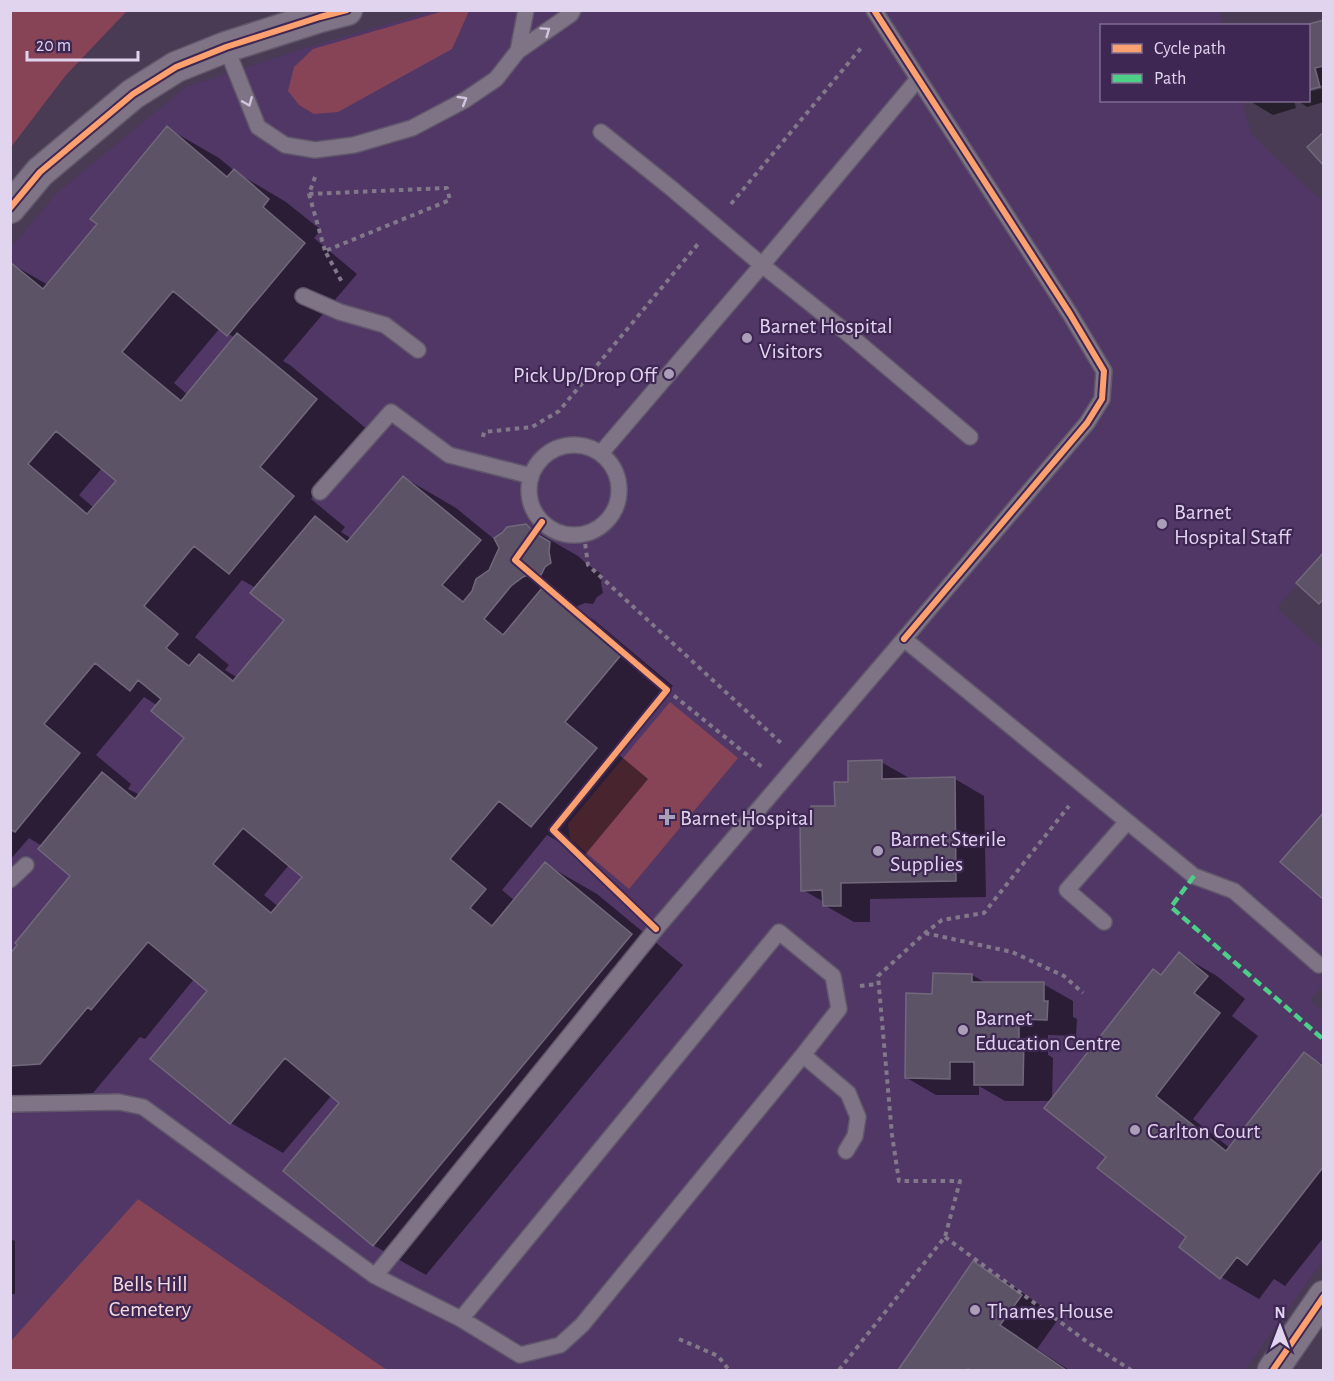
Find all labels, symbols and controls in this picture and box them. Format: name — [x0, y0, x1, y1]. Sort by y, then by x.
scale bar — [27, 24, 138, 62]
legend — [1100, 24, 1310, 102]
one-way arrow — [539, 27, 550, 38]
text: 20 m — [36, 37, 71, 55]
text: Cycle path — [1154, 40, 1226, 58]
text: Path — [1154, 70, 1186, 88]
one-way arrow — [241, 96, 253, 107]
one-way arrow — [457, 96, 467, 108]
place label: Barnet Hospital Visitors — [759, 315, 893, 362]
marker: Barnet Hospital Visitors — [740, 331, 754, 345]
place label: Pick Up/Drop Off — [513, 364, 658, 386]
marker: Pick Up/Drop Off — [662, 367, 676, 381]
place label: Barnet Hospital Staff — [1174, 501, 1292, 548]
marker: Barnet Hospital Staff — [1155, 517, 1169, 531]
place label: Barnet Hospital — [680, 807, 814, 829]
marker: Barnet Hospital — [658, 808, 676, 826]
place label: Barnet Sterile Supplies — [890, 828, 1006, 875]
marker: Barnet Sterile Supplies — [871, 844, 885, 858]
place label: Barnet Education Centre — [975, 1007, 1121, 1054]
marker: Barnet Education Centre — [956, 1023, 970, 1037]
place label: Carlton Court — [1147, 1120, 1260, 1142]
marker: Carlton Court — [1128, 1123, 1142, 1137]
park label: Bells Hill Cemetery — [109, 1273, 192, 1320]
north arrow — [1250, 1297, 1310, 1357]
place label: Thames House — [987, 1300, 1113, 1322]
marker: Thames House — [968, 1303, 982, 1317]
text: N — [1274, 1305, 1286, 1321]

